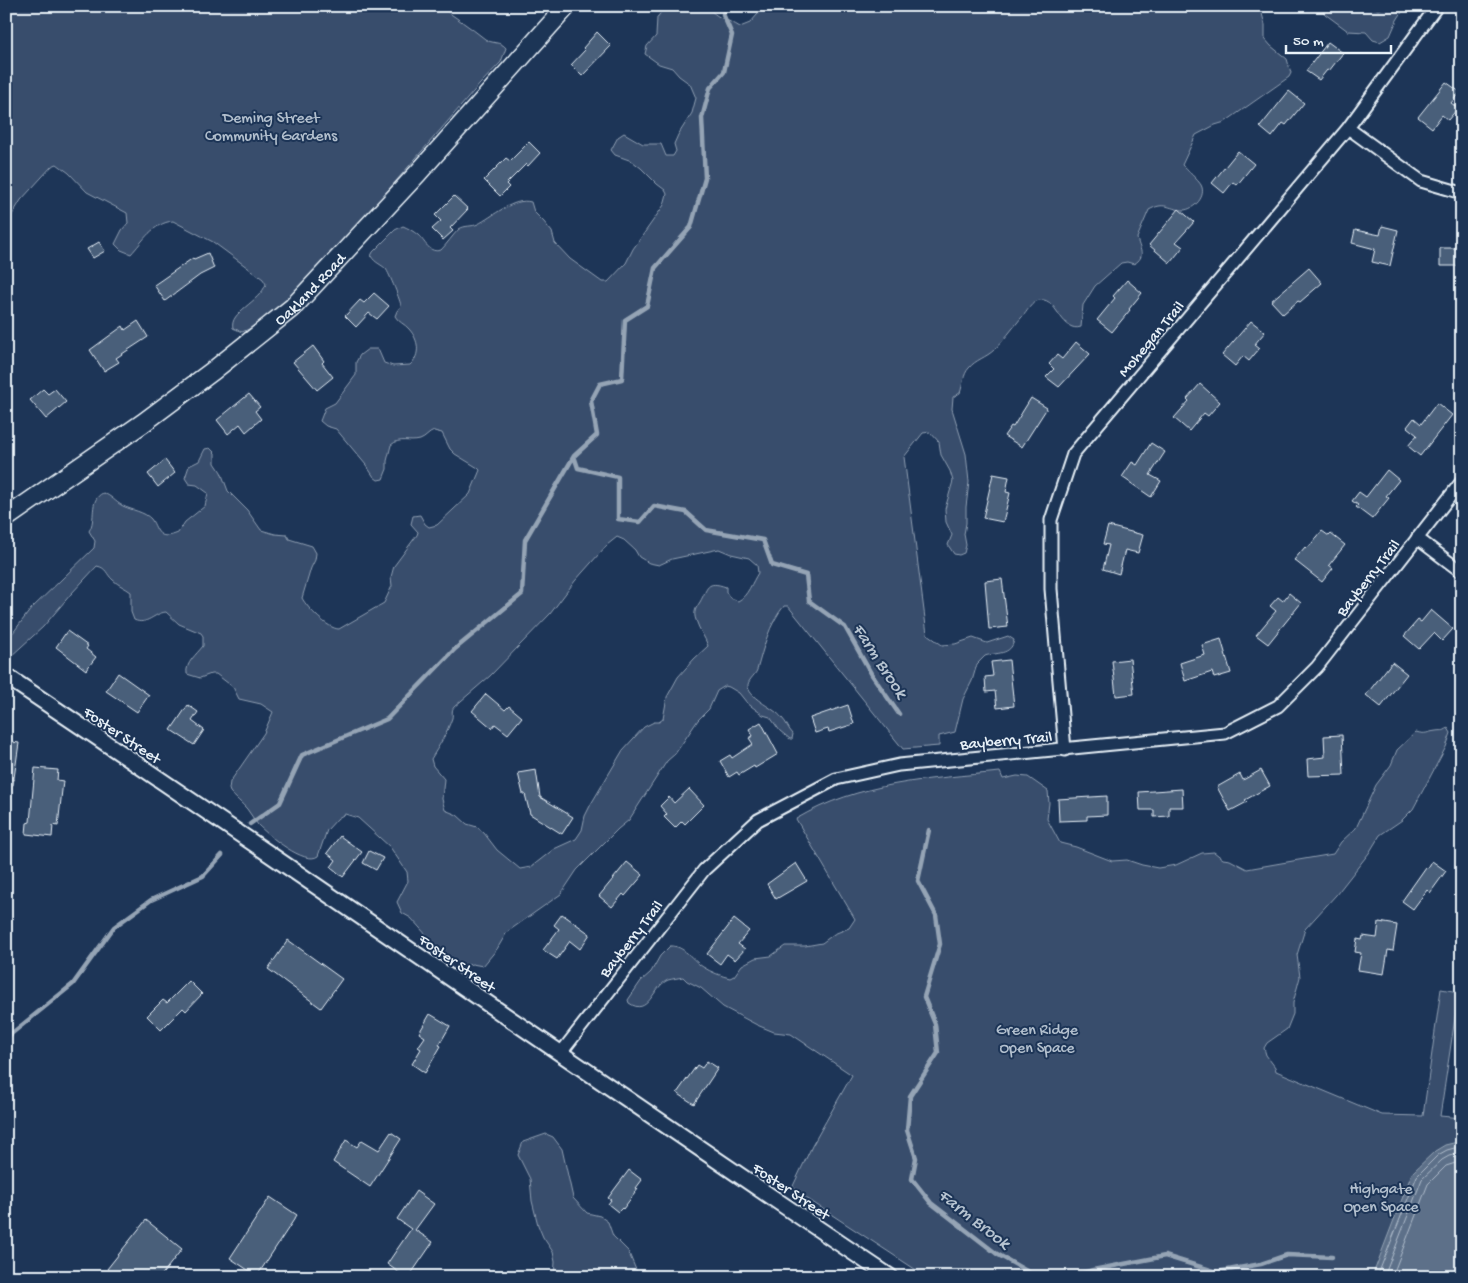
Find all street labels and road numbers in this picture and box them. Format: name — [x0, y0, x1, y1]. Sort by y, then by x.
street label: Oakland Road — [272, 249, 352, 331]
street label: Mohegan Trail — [1115, 298, 1190, 382]
street label: Bayberry Trail — [1333, 537, 1406, 622]
street label: Foster Street — [78, 703, 165, 771]
street label: Bayberry Trail — [958, 729, 1053, 756]
street label: Bayberry Trail — [596, 898, 669, 983]
street label: Foster Street — [413, 931, 499, 999]
street label: Foster Street — [747, 1159, 834, 1227]

